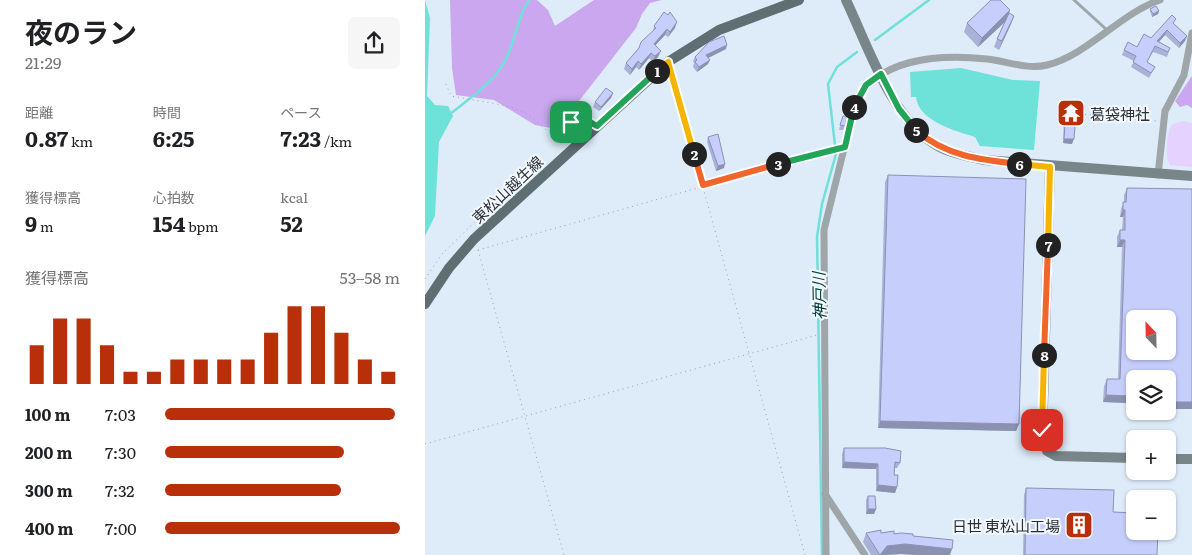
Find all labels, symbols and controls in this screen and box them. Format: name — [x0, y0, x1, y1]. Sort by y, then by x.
text: 夜のラン — [25, 10, 137, 52]
button: share — [348, 17, 400, 69]
text: 21:29 — [25, 50, 61, 74]
pin: 1 — [645, 58, 669, 84]
text: 1 — [655, 61, 660, 81]
pin: 4 — [841, 94, 867, 120]
text: 4 — [850, 97, 859, 117]
temple icon: 葛袋神社 — [1056, 98, 1086, 128]
pin — [550, 101, 592, 143]
text: 距離 — [25, 102, 53, 122]
text: 時間 — [153, 102, 181, 122]
text: ペース — [280, 102, 322, 122]
place label: 葛袋神社 — [1090, 102, 1150, 125]
icon: arrive — [557, 108, 585, 136]
pin: 5 — [903, 118, 929, 142]
text: 5 — [913, 120, 920, 140]
text: 0.87 — [25, 122, 68, 153]
text: 6:25 — [153, 122, 194, 153]
text: 7:23 — [280, 122, 321, 153]
text: km — [68, 131, 93, 151]
text: /km — [321, 131, 352, 151]
pin: 2 — [681, 142, 707, 166]
text: 2 — [691, 144, 698, 164]
street label: 東松山越生線 — [466, 150, 548, 228]
pin: 3 — [765, 152, 791, 176]
pin: 6 — [1007, 152, 1031, 176]
text: 3 — [775, 154, 782, 174]
text: 6 — [1015, 154, 1024, 174]
text: 獲得標高 — [25, 187, 81, 207]
text: 心拍数 — [153, 187, 195, 207]
text: kcal — [280, 187, 308, 207]
text: 9 — [25, 207, 37, 238]
text: 154 — [153, 207, 185, 238]
text: 52 — [280, 207, 303, 238]
text: m — [37, 216, 54, 236]
text: bpm — [185, 216, 219, 236]
pin: 7 — [1035, 232, 1061, 258]
text: 7 — [1045, 235, 1052, 255]
text: 獲得標高 — [25, 265, 89, 289]
text: 53–58 m — [340, 265, 400, 289]
water label: 神戸川 — [806, 270, 830, 320]
north arrow — [1126, 310, 1176, 360]
map controls — [1126, 310, 1176, 540]
pin: 8 — [1031, 342, 1057, 368]
text: 8 — [1040, 345, 1049, 365]
button: layers — [1126, 370, 1176, 420]
text: 100 m — [25, 402, 71, 426]
text: 7:03 — [105, 402, 136, 426]
pin — [1021, 409, 1063, 451]
icon: check — [1028, 416, 1056, 444]
button: + — [1126, 430, 1176, 480]
text: 200 m — [25, 440, 72, 464]
text: 7:30 — [105, 440, 136, 464]
text: 300 m — [25, 478, 73, 502]
text: 7:32 — [105, 478, 134, 502]
button: − — [1126, 490, 1176, 540]
building icon: 日世 東松山工場 — [1064, 510, 1094, 540]
place label: 日世 東松山工場 — [952, 514, 1060, 537]
text: 400 m — [25, 516, 74, 540]
text: 7:00 — [105, 516, 137, 540]

